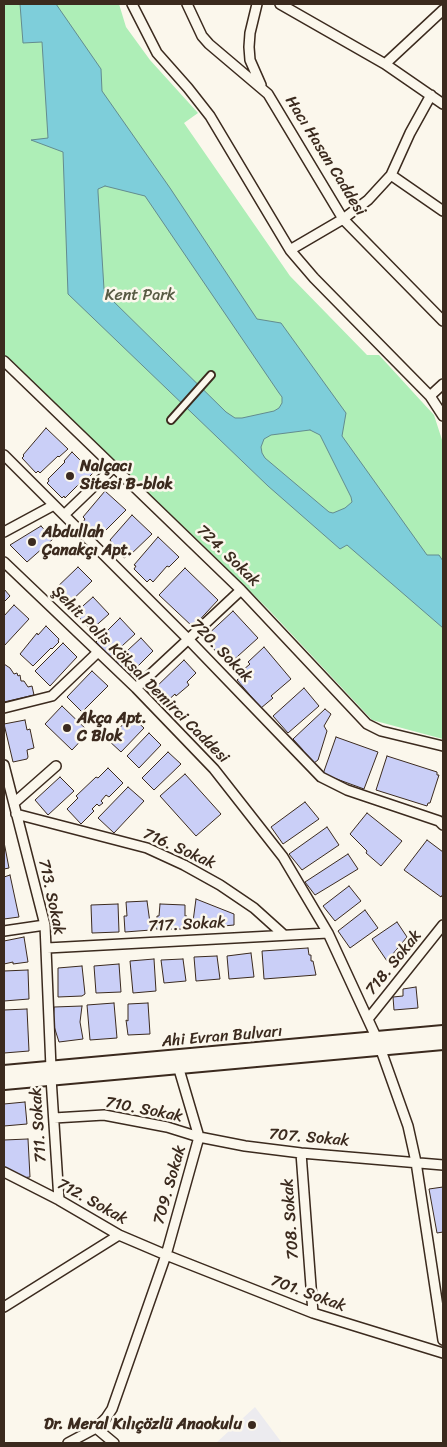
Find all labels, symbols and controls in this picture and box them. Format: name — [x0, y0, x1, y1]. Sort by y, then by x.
street label: Hacı Hasan Caddesi — [280, 93, 370, 219]
park label: Kent Park — [105, 286, 175, 306]
place label: Nalçacı Sitesi B-blok — [80, 457, 173, 495]
marker: Nalçacı Sitesi B-blok — [64, 470, 76, 482]
street label: 724. Sokak — [192, 521, 264, 591]
place label: Abdullah Çanakçı Apt. — [42, 523, 132, 561]
marker: Abdullah Çanakçı Apt. — [26, 536, 38, 548]
street label: Şehit Polis Köksal Demirci Caddesi — [47, 582, 233, 768]
street label: 720. Sokak — [186, 615, 256, 687]
place label: Akça Apt. C Blok — [77, 709, 147, 747]
marker: Akça Apt. C Blok — [61, 722, 73, 734]
street label: 716. Sokak — [140, 825, 218, 873]
street label: 713. Sokak — [34, 857, 68, 937]
street label: 717. Sokak — [148, 913, 226, 937]
street label: 718. Sokak — [362, 927, 426, 999]
street label: Ahi Evran Bulvarı — [161, 1022, 283, 1052]
street label: 711. Sokak — [27, 1087, 51, 1163]
street label: 710. Sokak — [104, 1093, 184, 1127]
street label: 707. Sokak — [268, 1125, 350, 1151]
street label: 709. Sokak — [150, 1143, 190, 1227]
street label: 712. Sokak — [53, 1175, 131, 1229]
street label: 708. Sokak — [279, 1178, 303, 1260]
street label: 701. Sokak — [268, 1272, 348, 1316]
place label: Dr. Meral Kılıçözlü Anaokulu — [44, 1415, 242, 1435]
marker: Dr. Meral Kılıçözlü Anaokulu — [246, 1419, 258, 1431]

